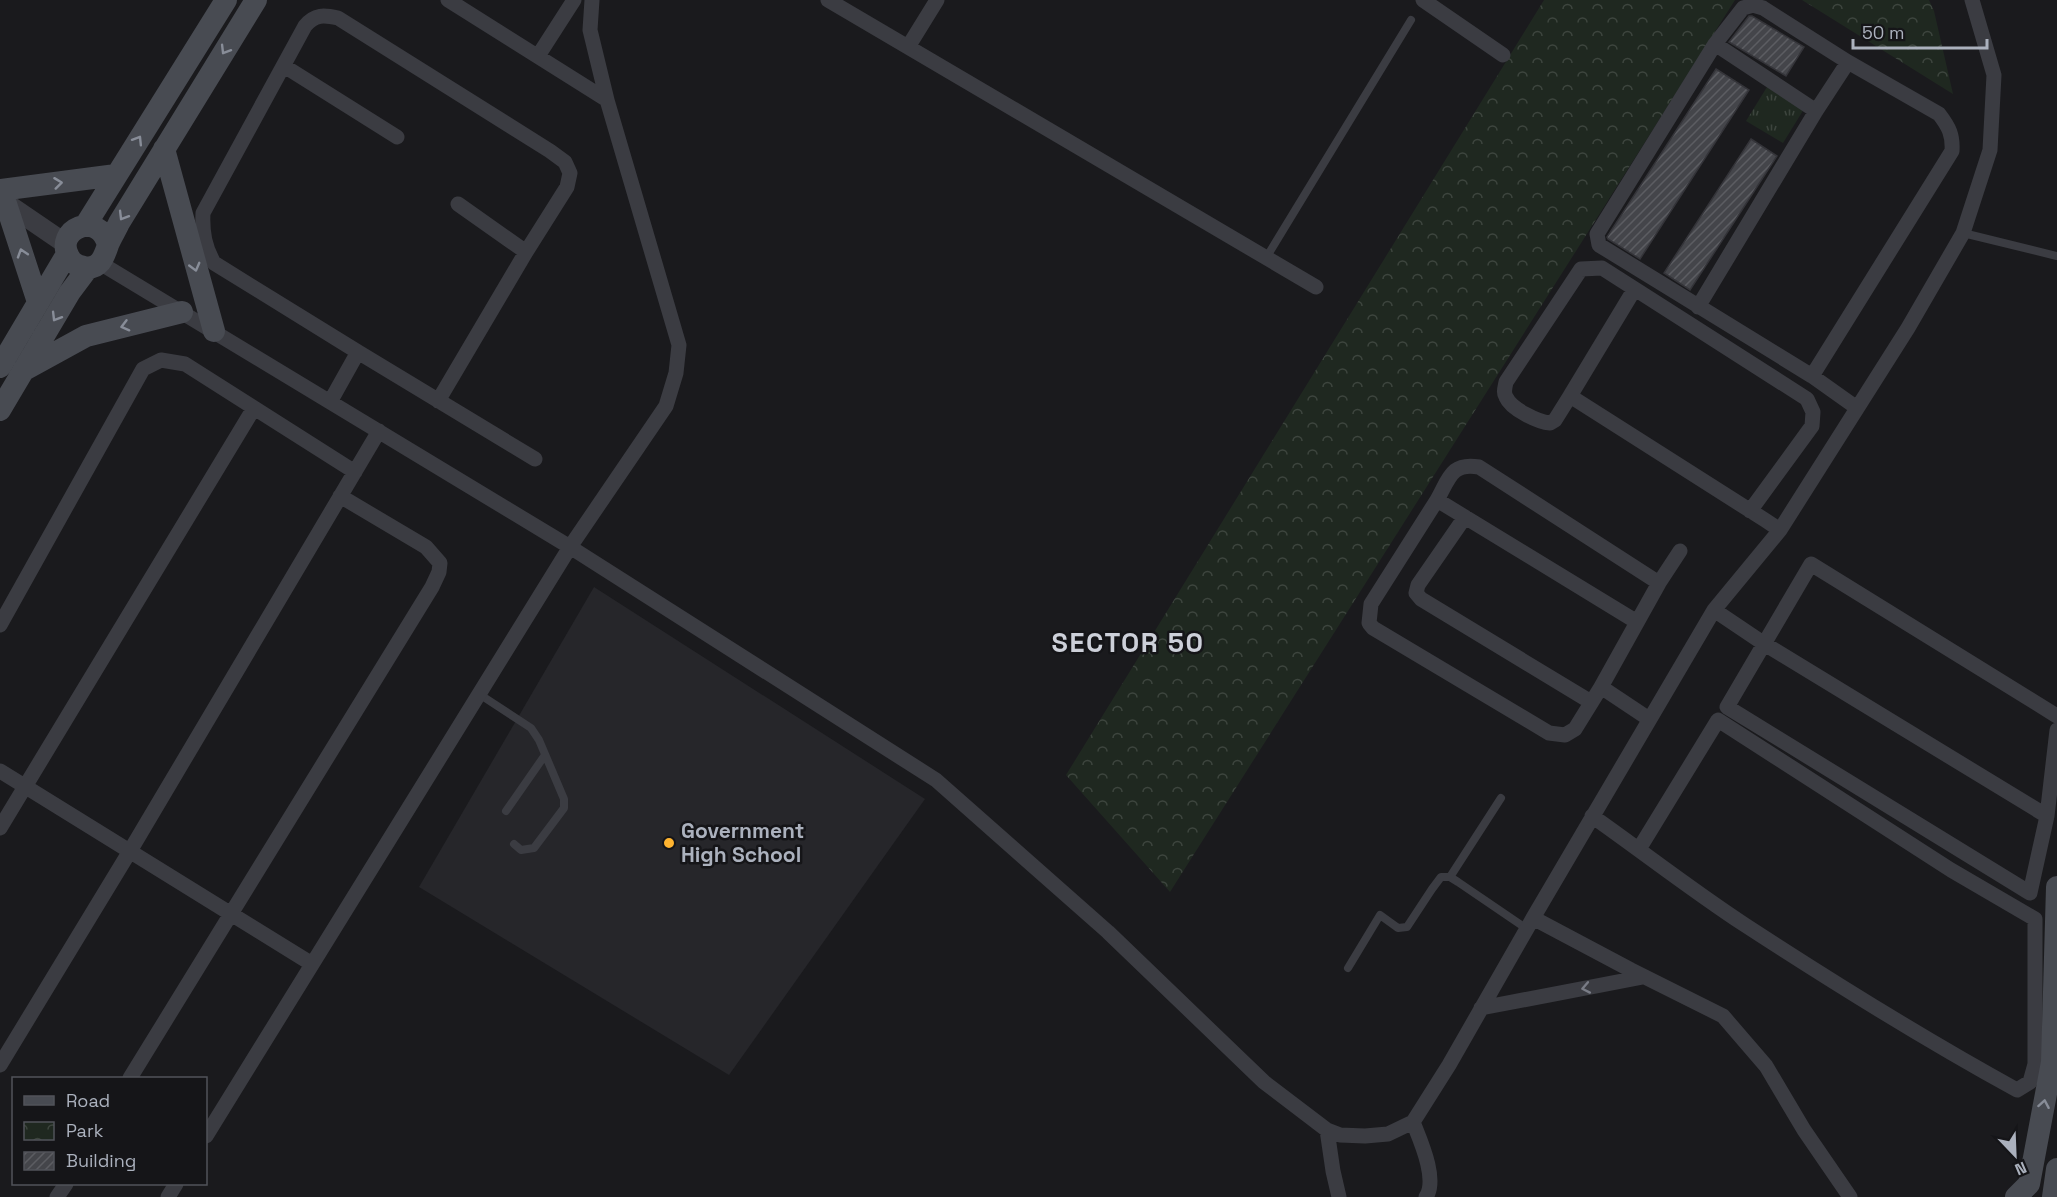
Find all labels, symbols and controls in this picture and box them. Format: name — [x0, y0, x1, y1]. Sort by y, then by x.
scale bar — [1853, 12, 1986, 50]
text: 50 m — [1862, 21, 1904, 44]
one-way arrow — [221, 44, 233, 54]
one-way arrow — [131, 136, 142, 147]
one-way arrow — [53, 177, 63, 190]
one-way arrow — [119, 210, 131, 220]
one-way arrow — [17, 248, 30, 259]
one-way arrow — [188, 261, 200, 272]
one-way arrow — [51, 311, 63, 321]
one-way arrow — [120, 318, 130, 331]
district label: SECTOR 50 — [1052, 625, 1204, 660]
place label: Government High School — [681, 817, 804, 868]
marker: Government High School — [662, 836, 676, 850]
one-way arrow — [1581, 981, 1591, 994]
legend — [12, 1077, 207, 1185]
text: Road — [66, 1089, 110, 1112]
one-way arrow — [2037, 1099, 2050, 1109]
text: Park — [66, 1119, 104, 1142]
north arrow — [1985, 1125, 2045, 1185]
text: Building — [66, 1149, 136, 1172]
text: N — [2012, 1157, 2030, 1180]

